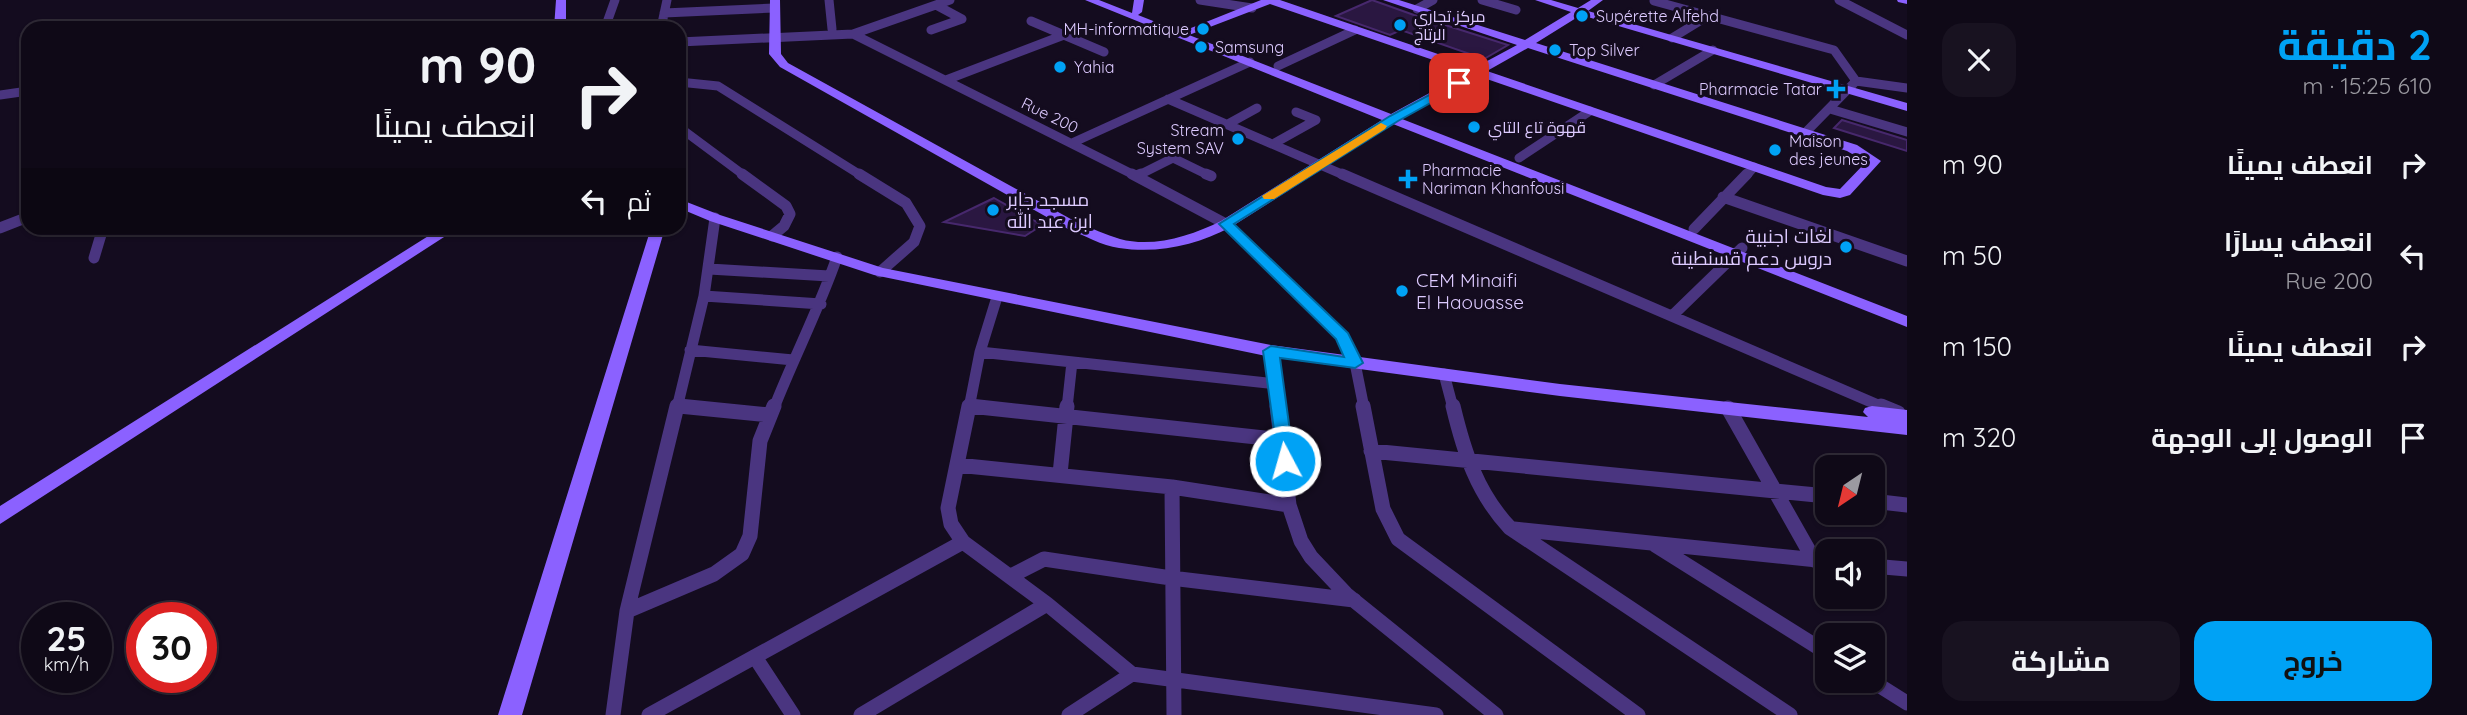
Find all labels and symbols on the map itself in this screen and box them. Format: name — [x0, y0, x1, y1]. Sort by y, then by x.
place label: مركز تجاري الرتاج — [1414, 6, 1485, 46]
place label: Supérette Alfehd — [1596, 6, 1719, 26]
marker: Supérette Alfehd — [1574, 8, 1590, 24]
marker: مركز تجاري الرتاج — [1392, 17, 1408, 33]
place label: MH-informatique — [1063, 19, 1189, 39]
marker: MH-informatique — [1195, 21, 1211, 37]
place label: Samsung — [1215, 37, 1284, 57]
marker: Samsung — [1193, 39, 1209, 55]
place label: Top Silver — [1569, 40, 1640, 60]
marker: Top Silver — [1547, 42, 1563, 58]
pin — [1429, 53, 1489, 113]
place label: Yahia — [1074, 57, 1114, 77]
marker: Yahia — [1052, 59, 1068, 75]
place label: Pharmacie Tatar — [1699, 79, 1822, 99]
marker: Pharmacie Tatar — [1828, 81, 1844, 97]
street label: Rue 200 — [1018, 93, 1082, 137]
place label: قهوة تاع التاي — [1488, 117, 1586, 141]
marker: قهوة تاع التاي — [1466, 119, 1482, 135]
place label: Stream System SAV — [1137, 120, 1224, 158]
marker: Stream System SAV — [1230, 131, 1246, 147]
place label: Maison des jeunes — [1789, 131, 1868, 169]
marker: Maison des jeunes — [1767, 142, 1783, 158]
place label: Pharmacie Nariman Khanfousi — [1422, 160, 1565, 198]
marker: Pharmacie Nariman Khanfousi — [1400, 171, 1416, 187]
place label: مسجد جابر ابن عبد الله — [1006, 187, 1093, 233]
marker: مسجد جابر ابن عبد الله — [985, 202, 1001, 218]
place label: لغات اجنبية دروس دعم قسنطينة — [1671, 224, 1832, 272]
marker: لغات اجنبية دروس دعم قسنطينة — [1838, 239, 1854, 255]
place label: CEM Minaifi El Haouasse — [1416, 268, 1524, 314]
marker: CEM Minaifi El Haouasse — [1394, 283, 1410, 299]
position arrow — [1248, 424, 1322, 498]
north arrow — [1815, 455, 1885, 525]
speed limit sign: 30 — [126, 602, 217, 693]

